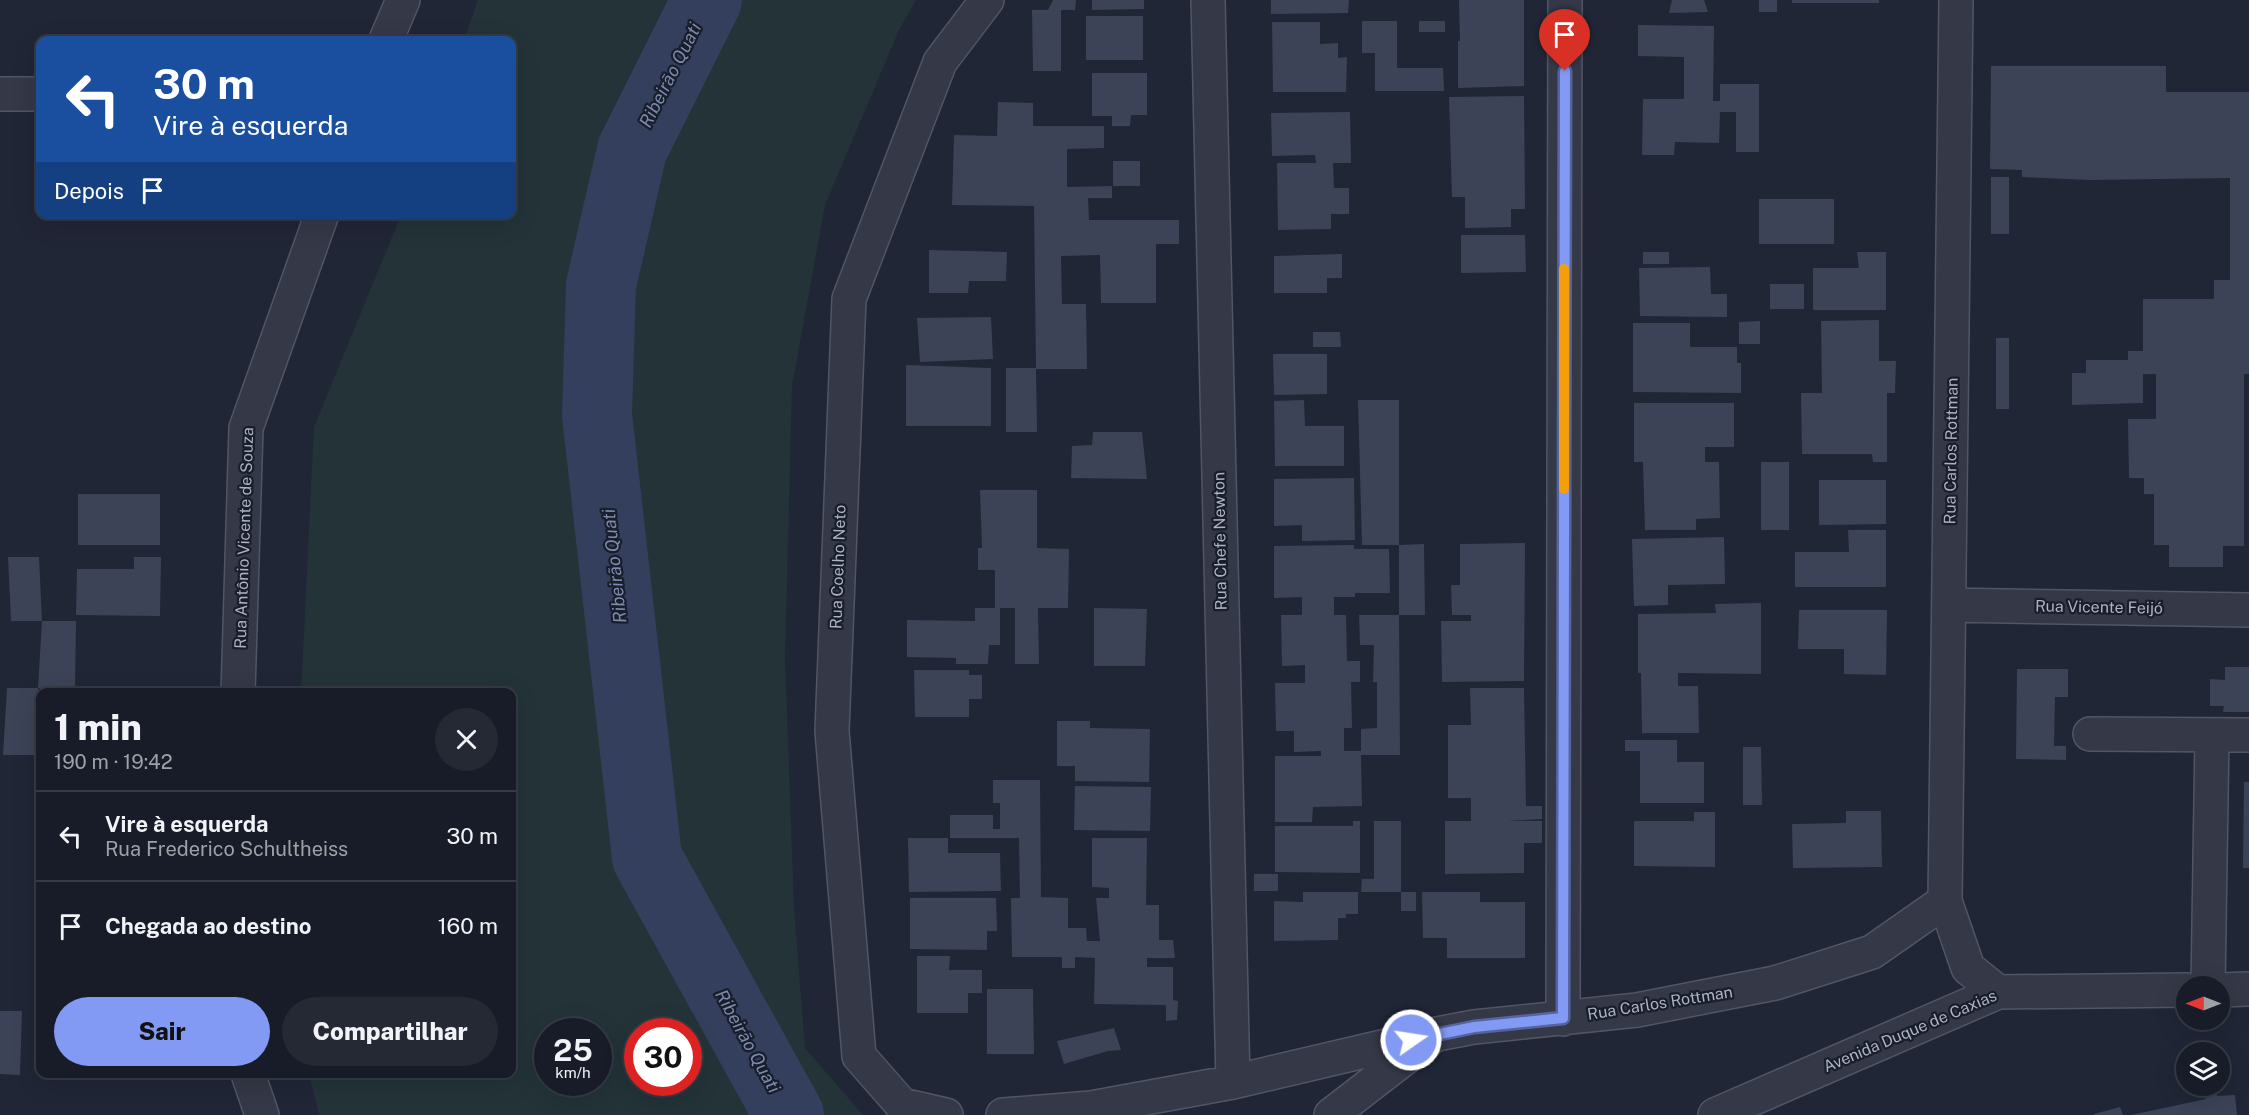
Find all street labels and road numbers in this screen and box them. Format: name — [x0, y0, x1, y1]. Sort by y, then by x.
street label: Rua Carlos Rottman — [1940, 377, 1962, 525]
street label: Rua Antônio Vicente de Souza — [231, 427, 257, 649]
street label: Rua Chefe Newton — [1209, 472, 1231, 610]
street label: Rua Coelho Neto — [826, 505, 850, 629]
street label: Rua Vicente Feijó — [2035, 596, 2163, 618]
street label: Rua Carlos Rottman — [1586, 982, 1734, 1024]
street label: Avenida Duque de Caxias — [1820, 986, 2000, 1076]

